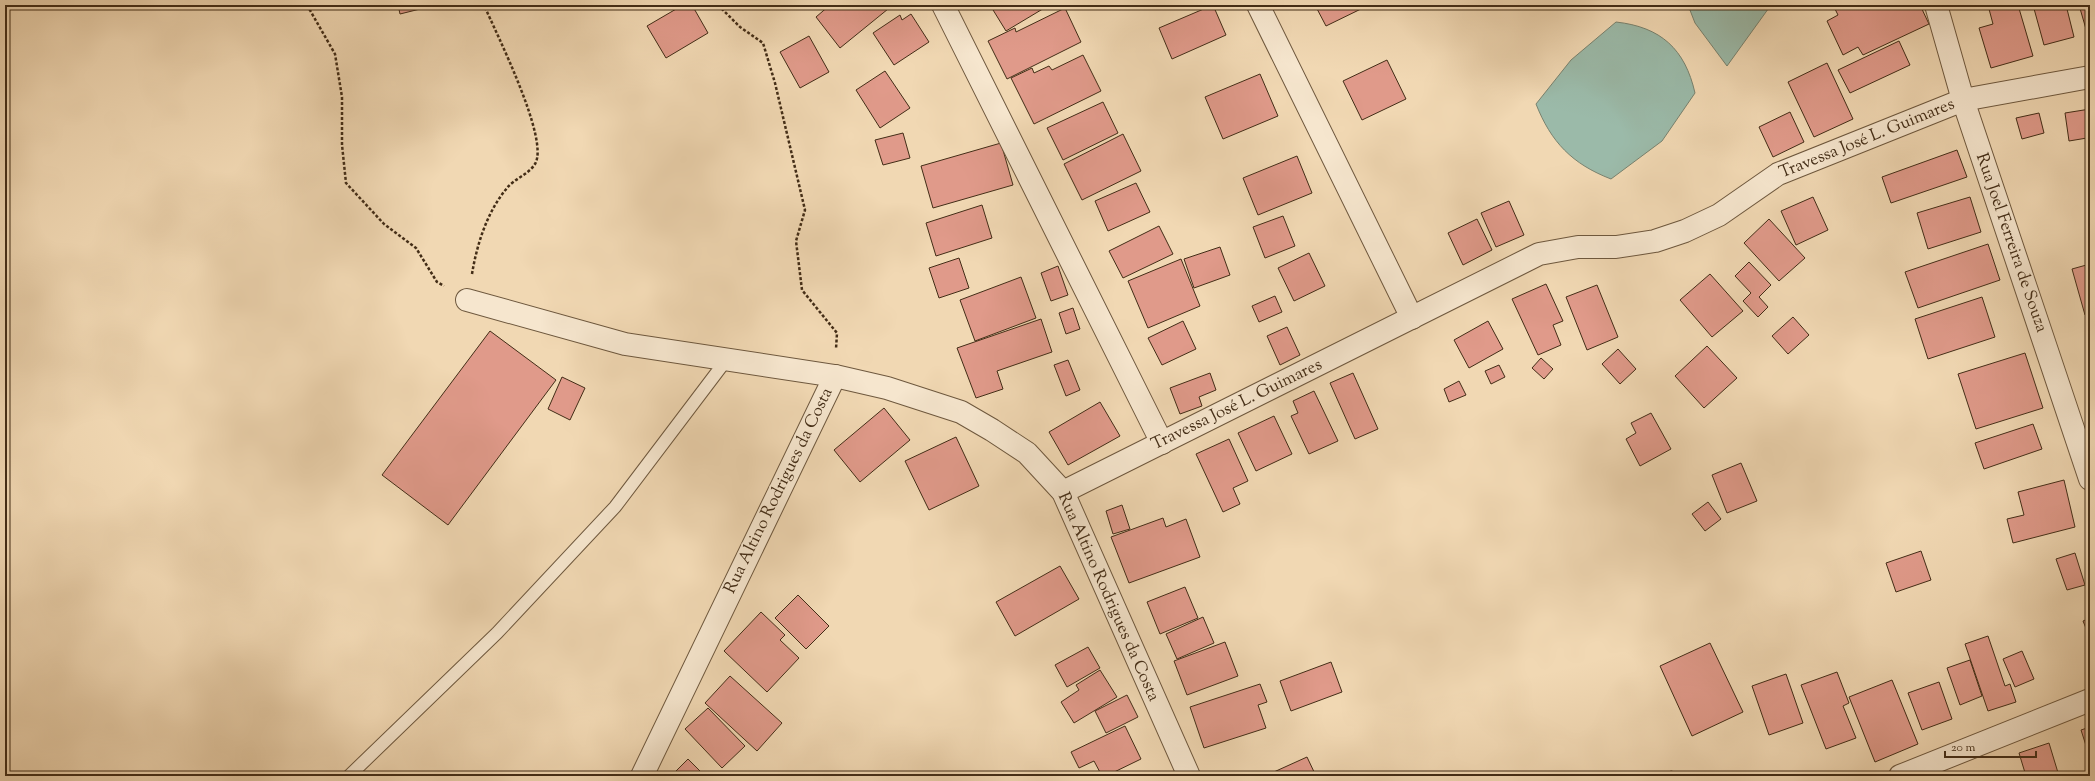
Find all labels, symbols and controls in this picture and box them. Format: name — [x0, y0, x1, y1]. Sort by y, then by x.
street label: Travessa José L. Guimares — [1776, 93, 1959, 185]
street label: Rua Joel Ferreira de Souza — [1969, 150, 2053, 336]
street label: Travessa José L. Guimares — [1148, 353, 1327, 457]
street label: Rua Altino Rodrigues da Costa — [719, 384, 840, 598]
street label: Rua Altino Rodrigues da Costa — [1051, 489, 1165, 706]
scale bar — [1945, 733, 2036, 759]
text: 20 m — [1951, 739, 1976, 757]

